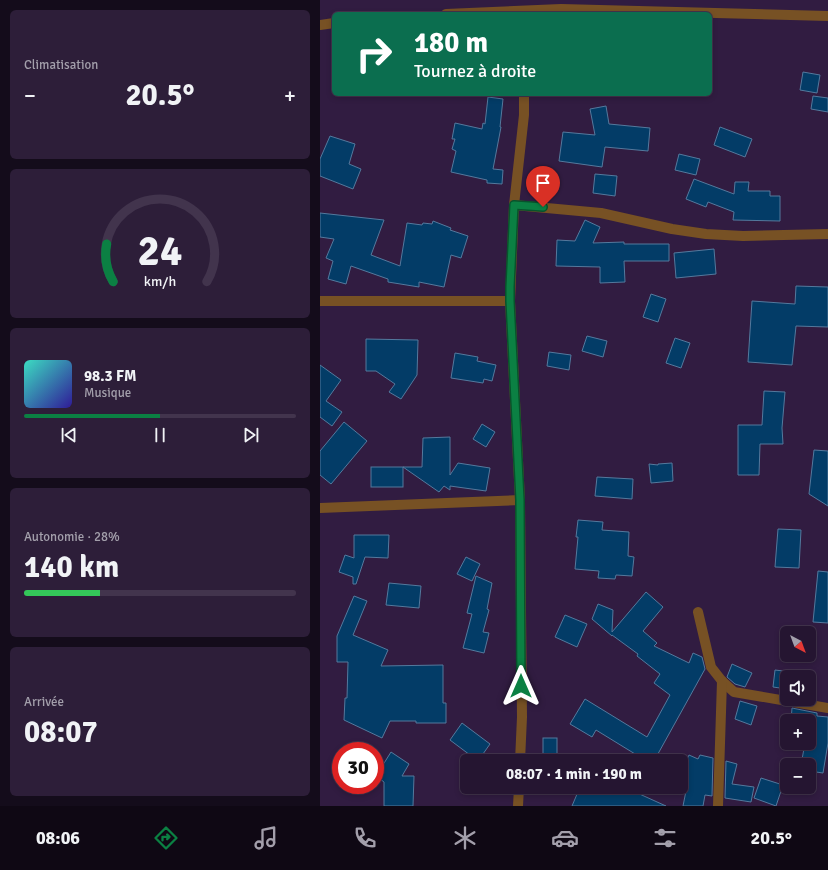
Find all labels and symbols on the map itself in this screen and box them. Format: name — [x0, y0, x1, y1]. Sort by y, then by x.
pin — [526, 166, 560, 207]
north arrow — [780, 626, 816, 662]
position arrow — [500, 665, 542, 707]
speed limit sign: 30 — [332, 742, 384, 794]

